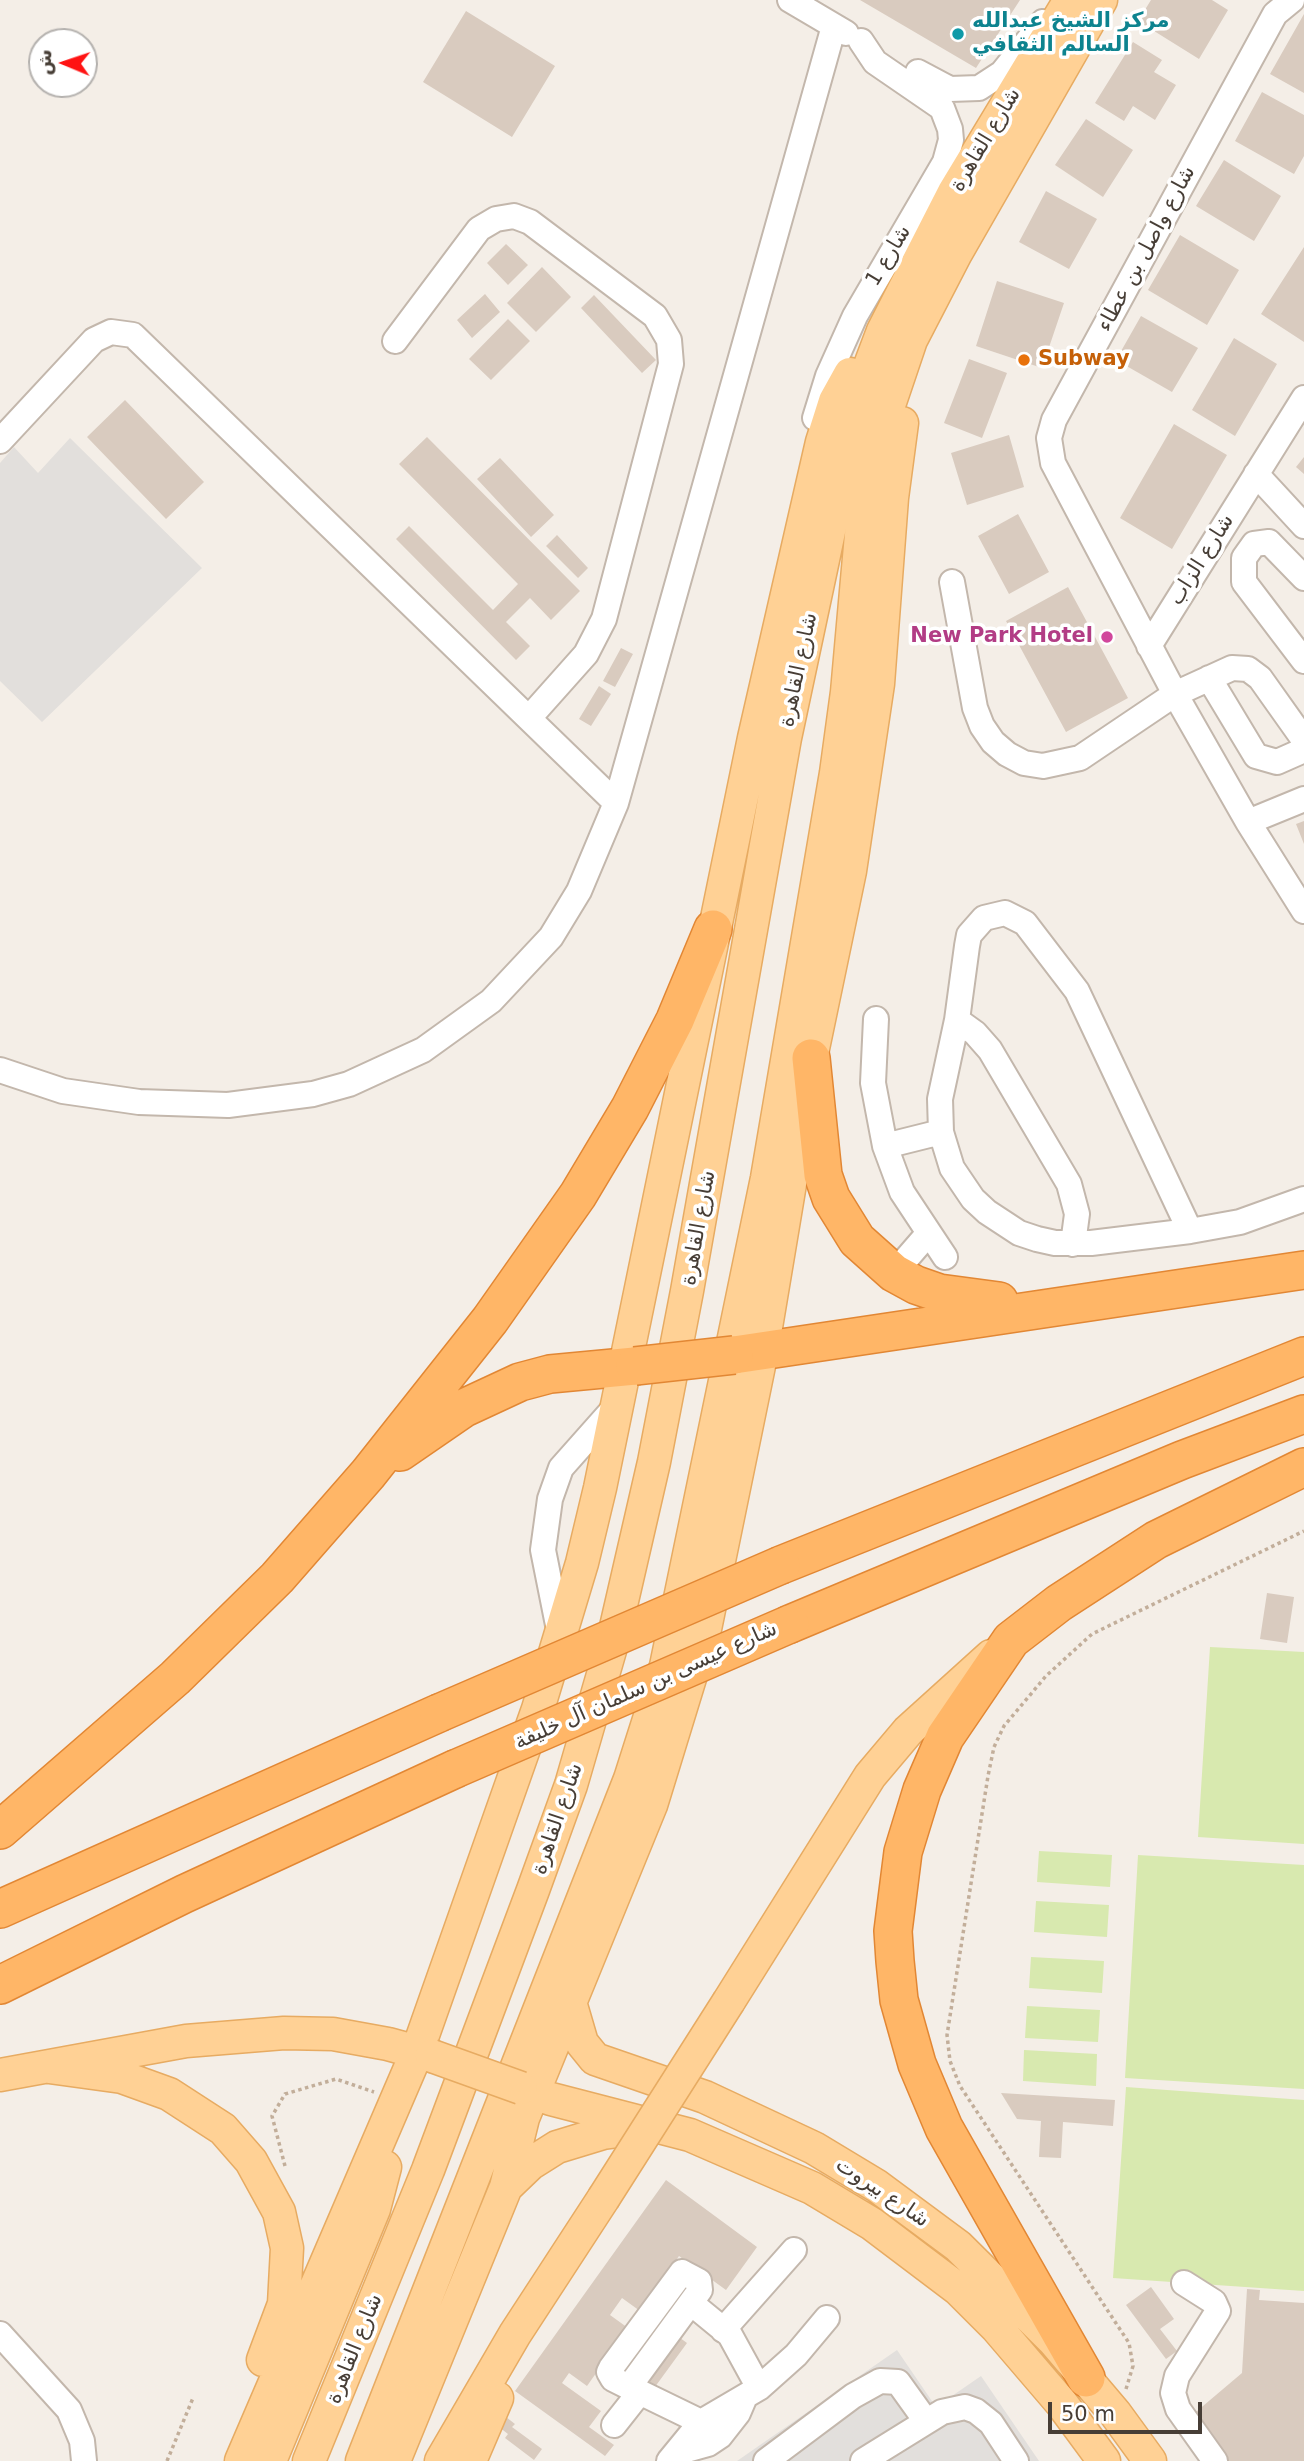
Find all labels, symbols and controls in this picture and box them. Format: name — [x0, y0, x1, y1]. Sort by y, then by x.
place label: مركز الشيخ عبدالله السالم الثقافي — [972, 9, 1170, 59]
marker: مركز الشيخ عبدالله السالم الثقافي — [950, 26, 966, 42]
north arrow — [28, 28, 98, 98]
text: ش — [33, 49, 55, 76]
street label: شارع القاهرة — [945, 84, 1027, 196]
street label: شارع واصل بن عطاء — [1093, 162, 1201, 336]
street label: شارع 1 — [861, 221, 917, 291]
place label: Subway — [1038, 347, 1130, 373]
marker: Subway — [1016, 352, 1032, 368]
street label: شارع الزاب — [1164, 510, 1240, 610]
street label: شارع القاهرة — [775, 611, 823, 729]
place label: New Park Hotel — [910, 624, 1093, 650]
marker: New Park Hotel — [1099, 629, 1115, 645]
street label: شارع القاهرة — [676, 1169, 722, 1287]
street label: شارع عيسى بن سلمان آل خليفة — [511, 1617, 781, 1755]
street label: شارع القاهرة — [527, 1760, 589, 1878]
street label: شارع بيروت — [831, 2153, 933, 2233]
street label: شارع القاهرة — [322, 2290, 388, 2408]
scale bar — [1052, 2388, 1206, 2432]
text: 50 m — [1061, 2402, 1115, 2426]

